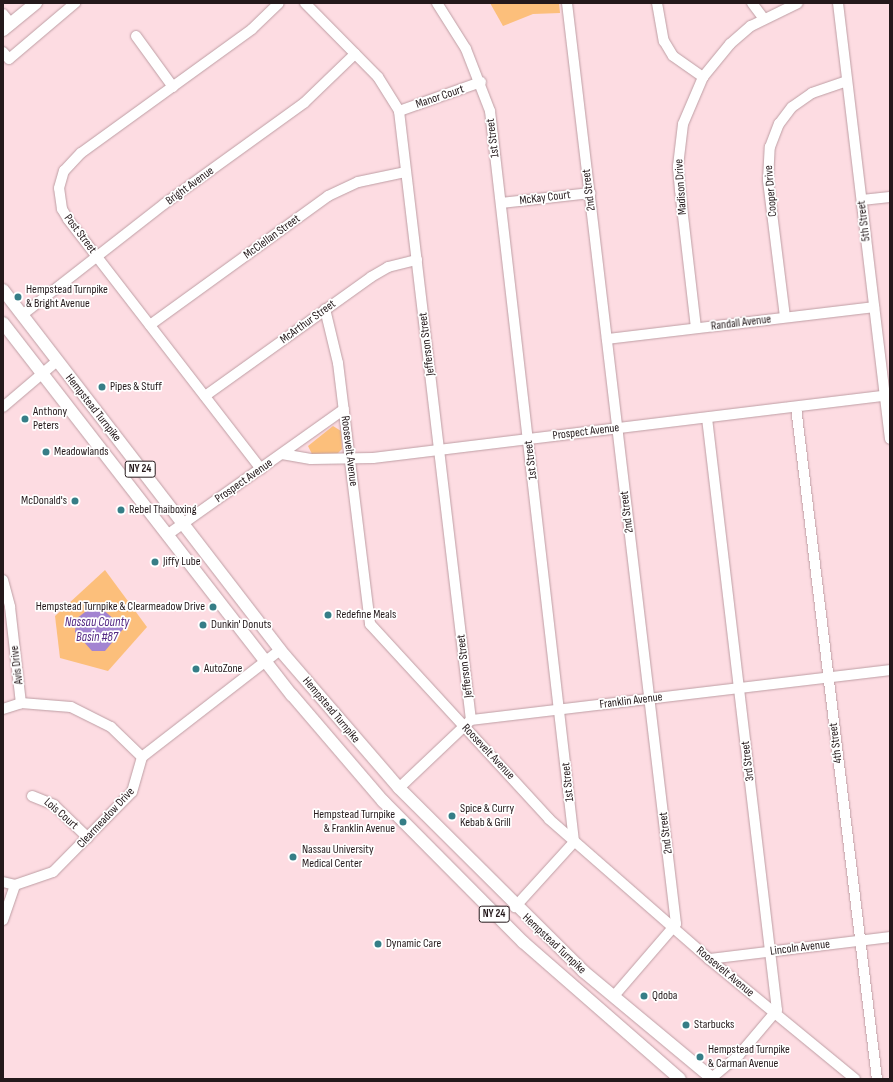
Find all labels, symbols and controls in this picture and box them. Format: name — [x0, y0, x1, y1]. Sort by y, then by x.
street label: Manor Court — [414, 82, 466, 112]
street label: 1st Street — [483, 118, 503, 158]
street label: Madison Drive — [672, 158, 690, 216]
street label: Bright Avenue — [163, 164, 217, 208]
street label: Cooper Drive — [762, 165, 780, 217]
street label: 2nd Street — [579, 168, 599, 212]
street label: McKay Court — [519, 188, 571, 208]
street label: 5th Street — [854, 200, 874, 242]
street label: Post Street — [61, 212, 99, 256]
street label: McClellan Street — [241, 212, 303, 262]
place label: Hempstead Turnpike & Bright Avenue — [26, 283, 108, 311]
marker: Hempstead Turnpike & Bright Avenue — [13, 292, 23, 302]
street label: McArthur Street — [277, 297, 339, 347]
street label: Jefferson Street — [416, 312, 438, 376]
street label: Randall Avenue — [710, 312, 772, 334]
street label: Hempstead Turnpike — [62, 371, 124, 445]
place label: Pipes & Stuff — [110, 380, 162, 394]
marker: Pipes & Stuff — [97, 382, 107, 392]
place label: Anthony Peters — [33, 405, 67, 433]
marker: Anthony Peters — [20, 414, 30, 424]
street label: Roosevelt Avenue — [338, 415, 360, 487]
street label: Prospect Avenue — [552, 421, 620, 443]
street label: 1st Street — [521, 440, 541, 480]
place label: Meadowlands — [54, 445, 109, 459]
marker: Meadowlands — [41, 447, 51, 457]
street label: Prospect Avenue — [212, 456, 276, 506]
road number: NY 24 — [124, 460, 156, 478]
street label: 2nd Street — [617, 490, 637, 534]
place label: McDonald's — [21, 494, 67, 508]
marker: McDonald's — [70, 496, 80, 506]
place label: Rebel Thaiboxing — [129, 503, 196, 517]
marker: Rebel Thaiboxing — [116, 505, 126, 515]
place label: Jiffy Lube — [163, 555, 200, 569]
marker: Jiffy Lube — [150, 557, 160, 567]
place label: Hempstead Turnpike & Clearmeadow Drive — [36, 600, 205, 614]
marker: Hempstead Turnpike & Clearmeadow Drive — [208, 602, 218, 612]
place label: Redefine Meals — [336, 608, 396, 622]
marker: Redefine Meals — [323, 610, 333, 620]
water label: Nassau County Basin #87 — [65, 615, 129, 646]
place label: Dunkin' Donuts — [211, 618, 271, 632]
marker: Dunkin' Donuts — [198, 620, 208, 630]
street label: Jefferson Street — [454, 634, 476, 698]
street label: Avis Drive — [7, 645, 27, 685]
place label: AutoZone — [204, 662, 242, 676]
marker: AutoZone — [191, 664, 201, 674]
street label: Hempstead Turnpike — [299, 674, 363, 746]
street label: Franklin Avenue — [599, 690, 663, 712]
street label: Roosevelt Avenue — [459, 721, 517, 783]
street label: 4th Street — [826, 722, 846, 764]
street label: 3rd Street — [738, 740, 758, 782]
street label: 1st Street — [559, 762, 577, 802]
street label: Clearmeadow Drive — [74, 785, 138, 851]
street label: Lois Court — [41, 795, 81, 833]
place label: Spice & Curry Kebab & Grill — [460, 802, 514, 830]
place label: Hempstead Turnpike & Franklin Avenue — [313, 808, 395, 836]
marker: Spice & Curry Kebab & Grill — [447, 811, 457, 821]
street label: 2nd Street — [656, 811, 676, 855]
marker: Hempstead Turnpike & Franklin Avenue — [398, 817, 408, 827]
place label: Nassau University Medical Center — [302, 843, 374, 871]
marker: Nassau University Medical Center — [287, 851, 299, 863]
road number: NY 24 — [478, 905, 510, 923]
street label: Hempstead Turnpike — [519, 911, 589, 977]
place label: Dynamic Care — [386, 937, 441, 951]
street label: Lincoln Avenue — [769, 937, 831, 959]
marker: Dynamic Care — [373, 939, 383, 949]
street label: Roosevelt Avenue — [693, 944, 757, 1000]
place label: Qdoba — [652, 989, 677, 1003]
marker: Qdoba — [639, 991, 649, 1001]
place label: Starbucks — [694, 1018, 734, 1032]
marker: Starbucks — [681, 1020, 691, 1030]
place label: Hempstead Turnpike & Carman Avenue — [708, 1043, 790, 1071]
marker: Hempstead Turnpike & Carman Avenue — [695, 1052, 705, 1062]

